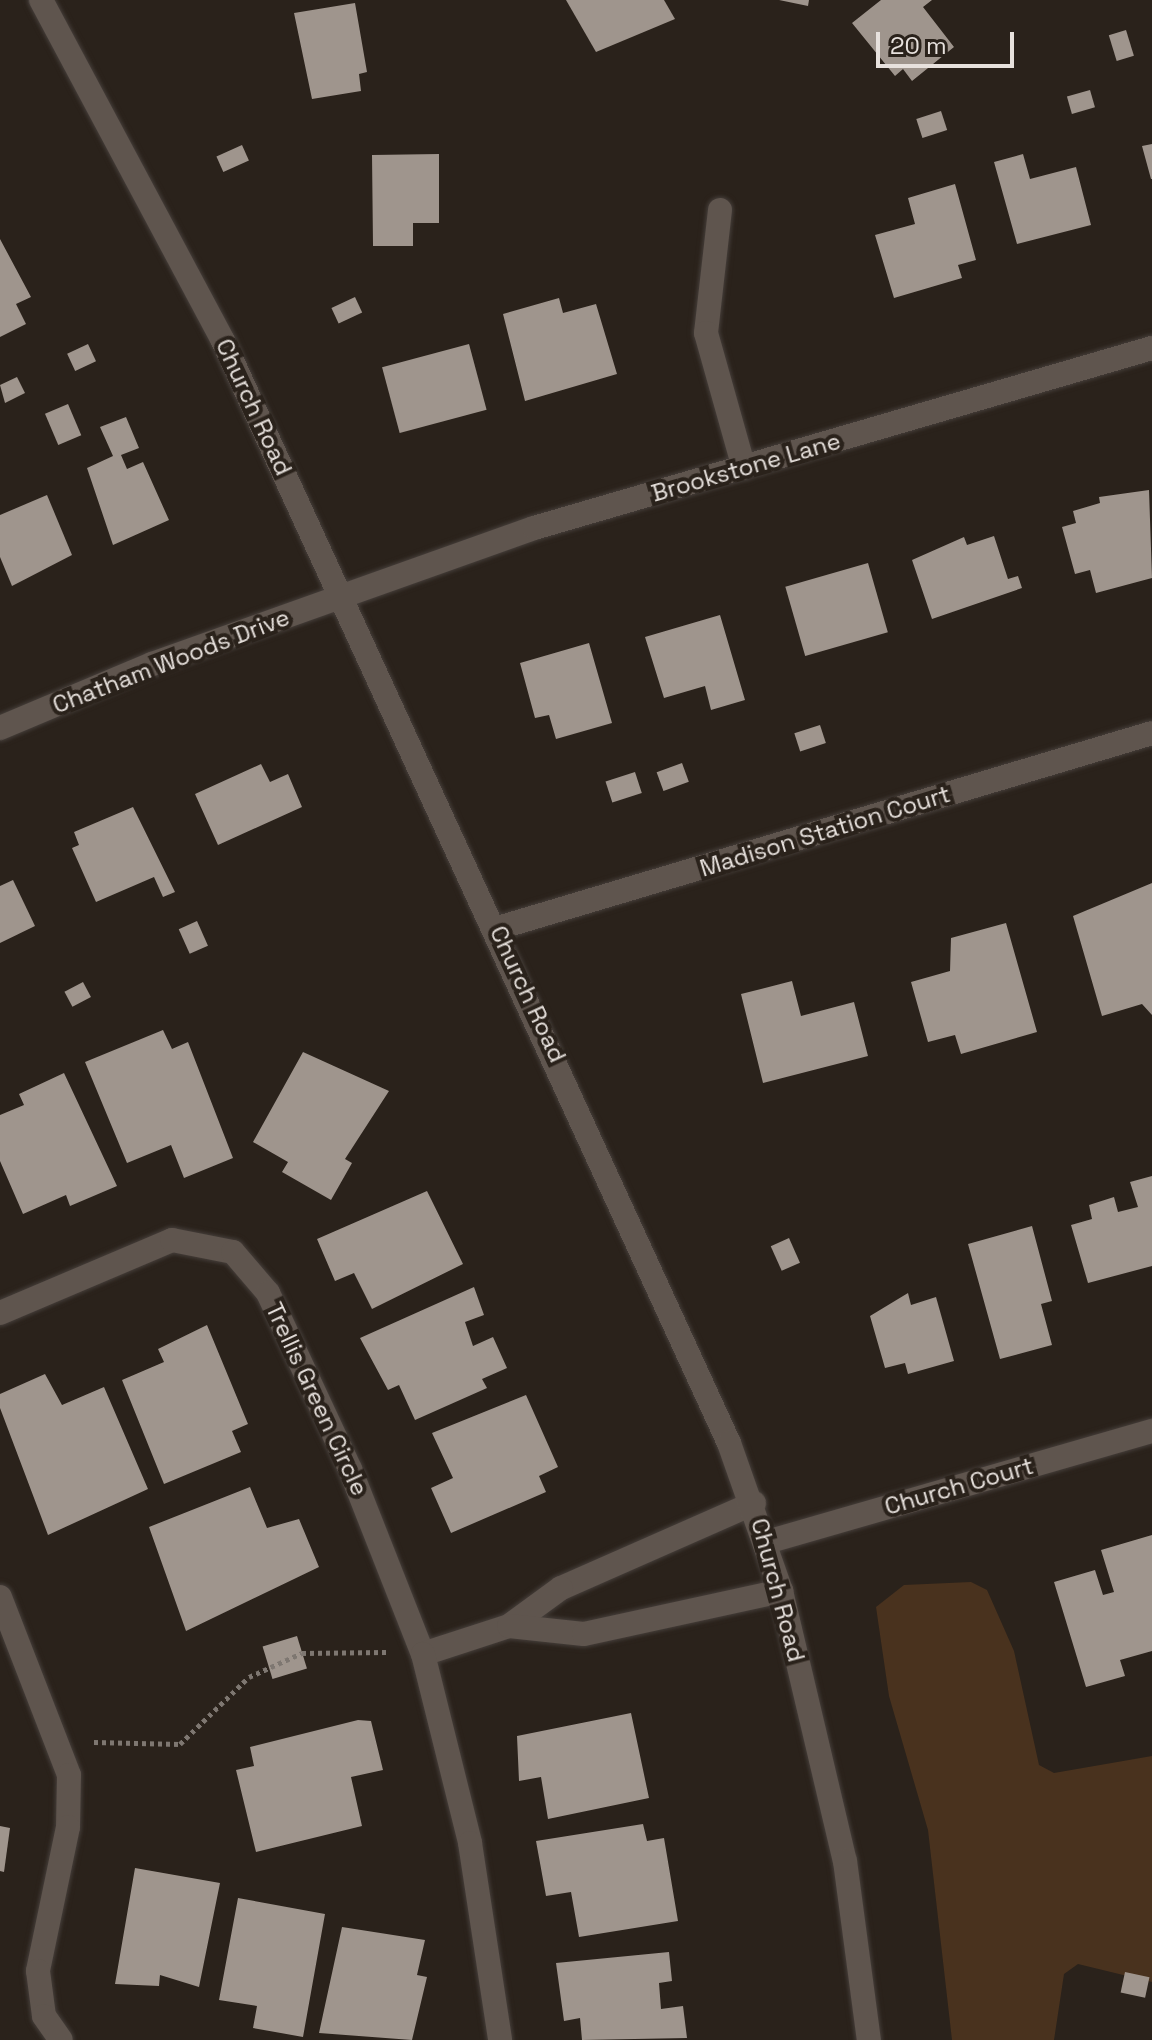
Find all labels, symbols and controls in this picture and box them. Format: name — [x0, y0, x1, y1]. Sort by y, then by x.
scale bar — [880, 16, 1018, 66]
text: 20 m — [890, 30, 947, 61]
street label: Church Road — [210, 334, 298, 480]
street label: Brookstone Lane — [648, 426, 844, 508]
street label: Chatham Woods Drive — [48, 602, 294, 720]
street label: Madison Station Court — [696, 779, 954, 883]
street label: Church Road — [484, 921, 572, 1067]
street label: Trellis Green Circle — [260, 1298, 374, 1500]
street label: Church Court — [881, 1451, 1037, 1521]
street label: Church Road — [745, 1515, 811, 1665]

